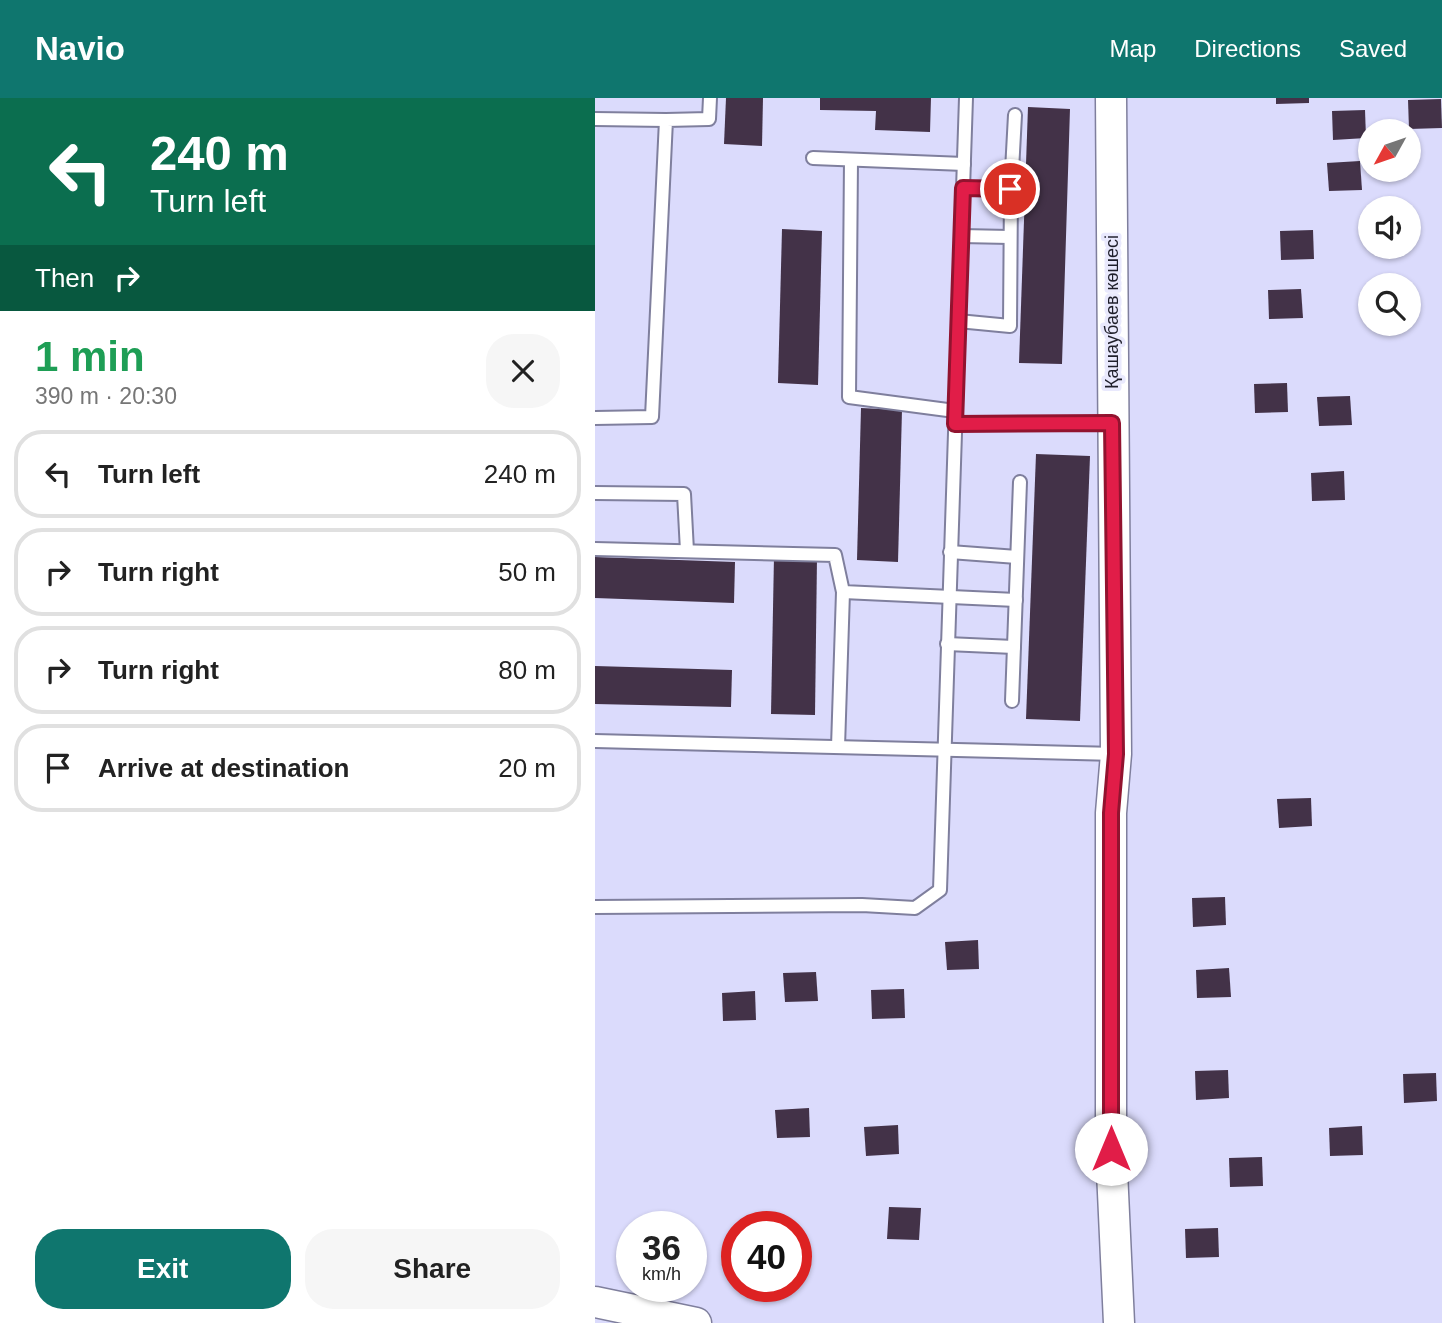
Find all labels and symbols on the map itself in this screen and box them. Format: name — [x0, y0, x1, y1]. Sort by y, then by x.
north arrow — [1358, 119, 1421, 182]
pin — [980, 159, 1040, 219]
street label: Қашаубаев көшесі — [1102, 235, 1122, 389]
position arrow — [1074, 1112, 1148, 1186]
speed limit sign: 40 — [721, 1211, 812, 1302]

